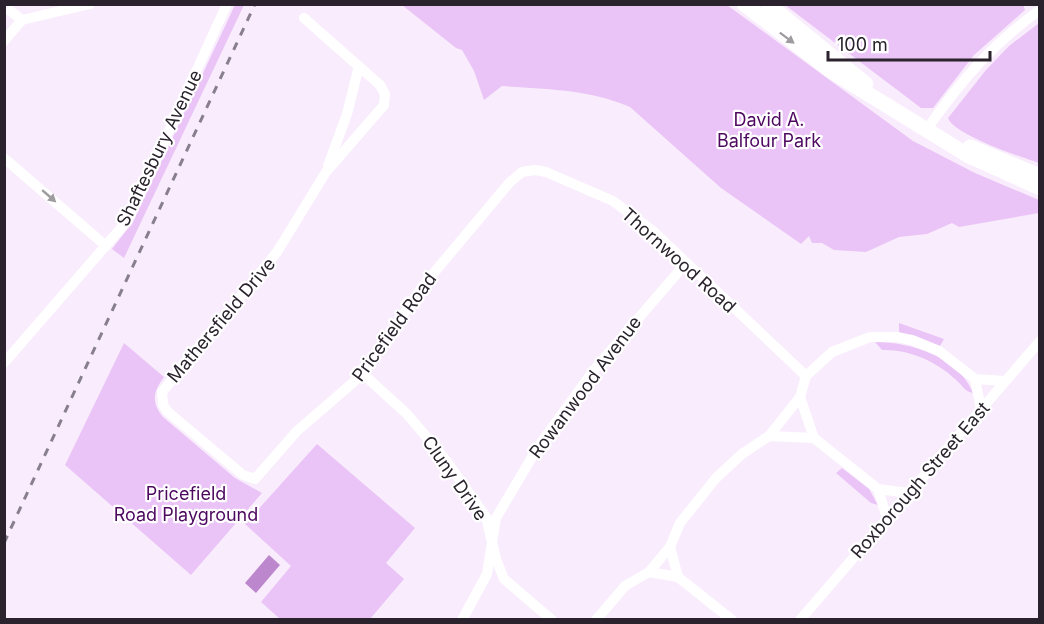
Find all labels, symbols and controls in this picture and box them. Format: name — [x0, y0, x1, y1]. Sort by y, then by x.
scale bar — [828, 24, 990, 62]
one-way arrow — [779, 32, 795, 44]
text: 100 m — [837, 34, 888, 55]
street label: Shaftesbury Avenue — [112, 66, 206, 230]
park label: David A. Balfour Park — [717, 109, 821, 151]
one-way arrow — [41, 189, 56, 202]
street label: Thornwood Road — [618, 203, 740, 317]
street label: Mathersfield Drive — [163, 253, 279, 387]
street label: Pricefield Road — [348, 269, 440, 385]
street label: Rowanwood Avenue — [525, 312, 645, 462]
street label: Roxborough Street East — [846, 397, 994, 562]
street label: Cluny Drive — [418, 432, 492, 524]
park label: Pricefield Road Playground — [114, 483, 258, 525]

